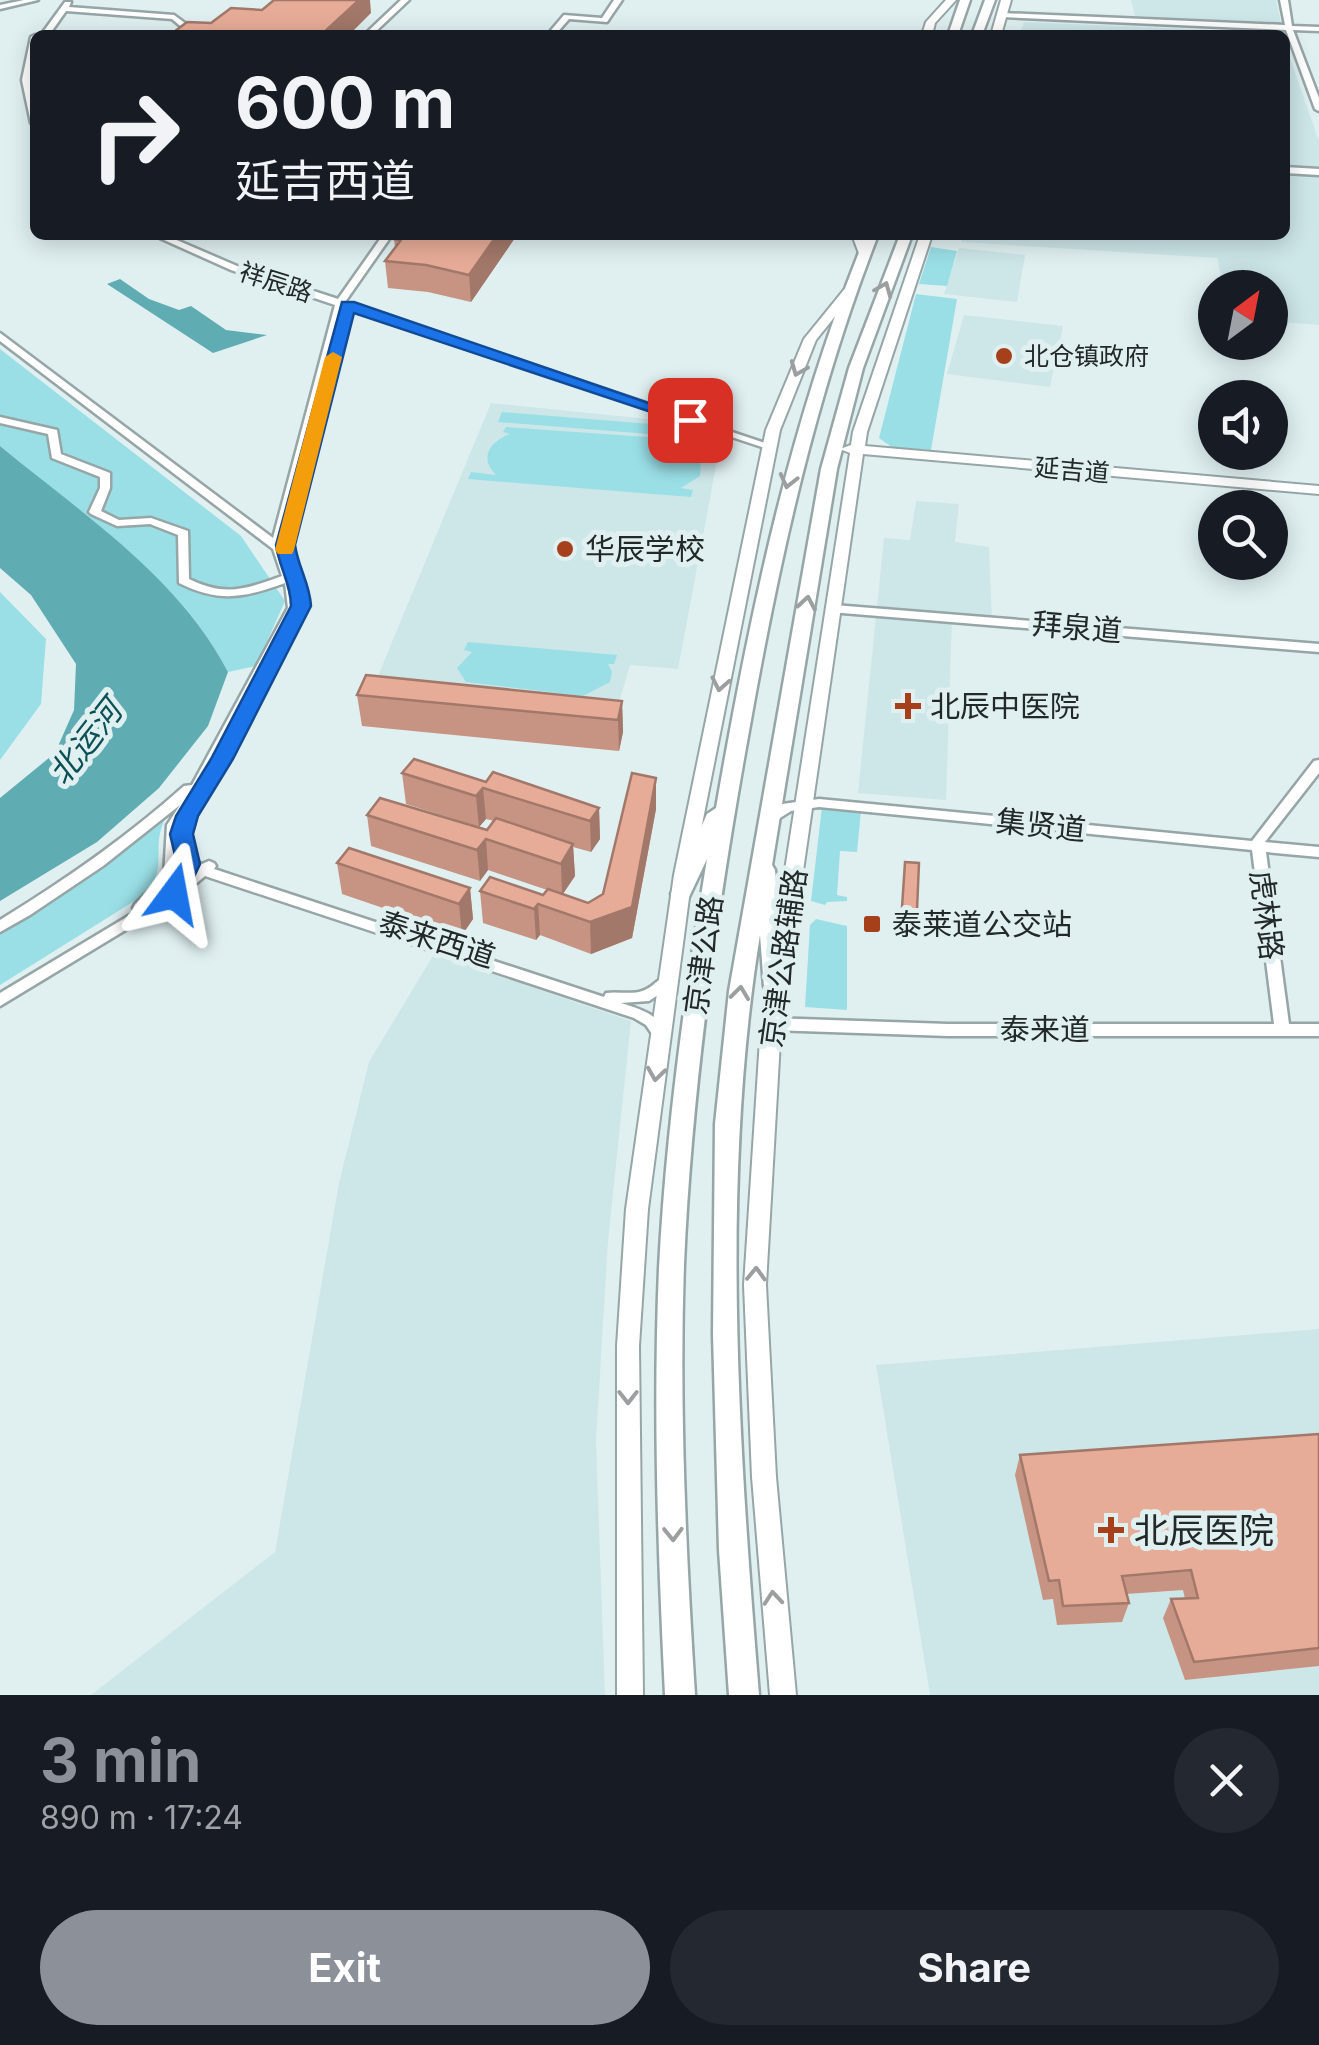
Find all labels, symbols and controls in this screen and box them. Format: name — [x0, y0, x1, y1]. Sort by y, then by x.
text: 600 m — [235, 60, 455, 145]
icon: right — [70, 70, 200, 200]
text: 延吉西道 — [235, 153, 415, 208]
street label: 祥辰路 — [236, 256, 316, 308]
north arrow — [1198, 270, 1288, 360]
map controls — [1198, 270, 1288, 580]
one-way arrow — [873, 281, 893, 298]
place label: 北仓镇政府 — [1024, 341, 1149, 371]
marker: 北仓镇政府 — [993, 345, 1015, 367]
one-way arrow — [789, 360, 809, 377]
pin — [648, 378, 733, 463]
button: sound — [1198, 380, 1288, 470]
icon: arrive — [663, 393, 718, 448]
street label: 延吉道 — [1033, 452, 1111, 488]
one-way arrow — [779, 472, 800, 489]
button: search — [1198, 490, 1288, 580]
place label: 华辰学校 — [585, 531, 705, 567]
marker: 华辰学校 — [554, 538, 576, 560]
one-way arrow — [796, 595, 817, 612]
street label: 拜泉道 — [1031, 605, 1123, 649]
one-way arrow — [710, 675, 731, 692]
water label: 北运河 — [40, 687, 134, 792]
place label: 北辰中医院 — [930, 688, 1080, 724]
marker: 北辰中医院 — [895, 693, 921, 719]
street label: 集贤道 — [994, 802, 1088, 848]
position arrow — [122, 842, 226, 946]
street label: 京津公路辅路 — [753, 866, 813, 1050]
street label: 虎林路 — [1244, 868, 1290, 962]
street label: 京津公路 — [677, 893, 729, 1017]
street label: 泰来西道 — [374, 903, 500, 975]
place label: 泰莱道公交站 — [892, 906, 1072, 942]
marker: 泰莱道公交站 — [861, 913, 883, 935]
one-way arrow — [729, 984, 750, 1000]
street label: 泰来道 — [1000, 1011, 1090, 1047]
one-way arrow — [646, 1066, 667, 1082]
one-way arrow — [745, 1265, 766, 1281]
one-way arrow — [617, 1390, 639, 1406]
place label: 北辰医院 — [1134, 1509, 1274, 1551]
marker: 北辰医院 — [1098, 1517, 1124, 1543]
one-way arrow — [662, 1526, 683, 1542]
one-way arrow — [763, 1590, 785, 1606]
text: 3 min — [40, 1724, 201, 1796]
button: close — [1174, 1728, 1279, 1833]
text: 890 m · 17:24 — [40, 1798, 243, 1837]
button: Exit — [40, 1910, 650, 2025]
button: Share — [670, 1910, 1279, 2025]

